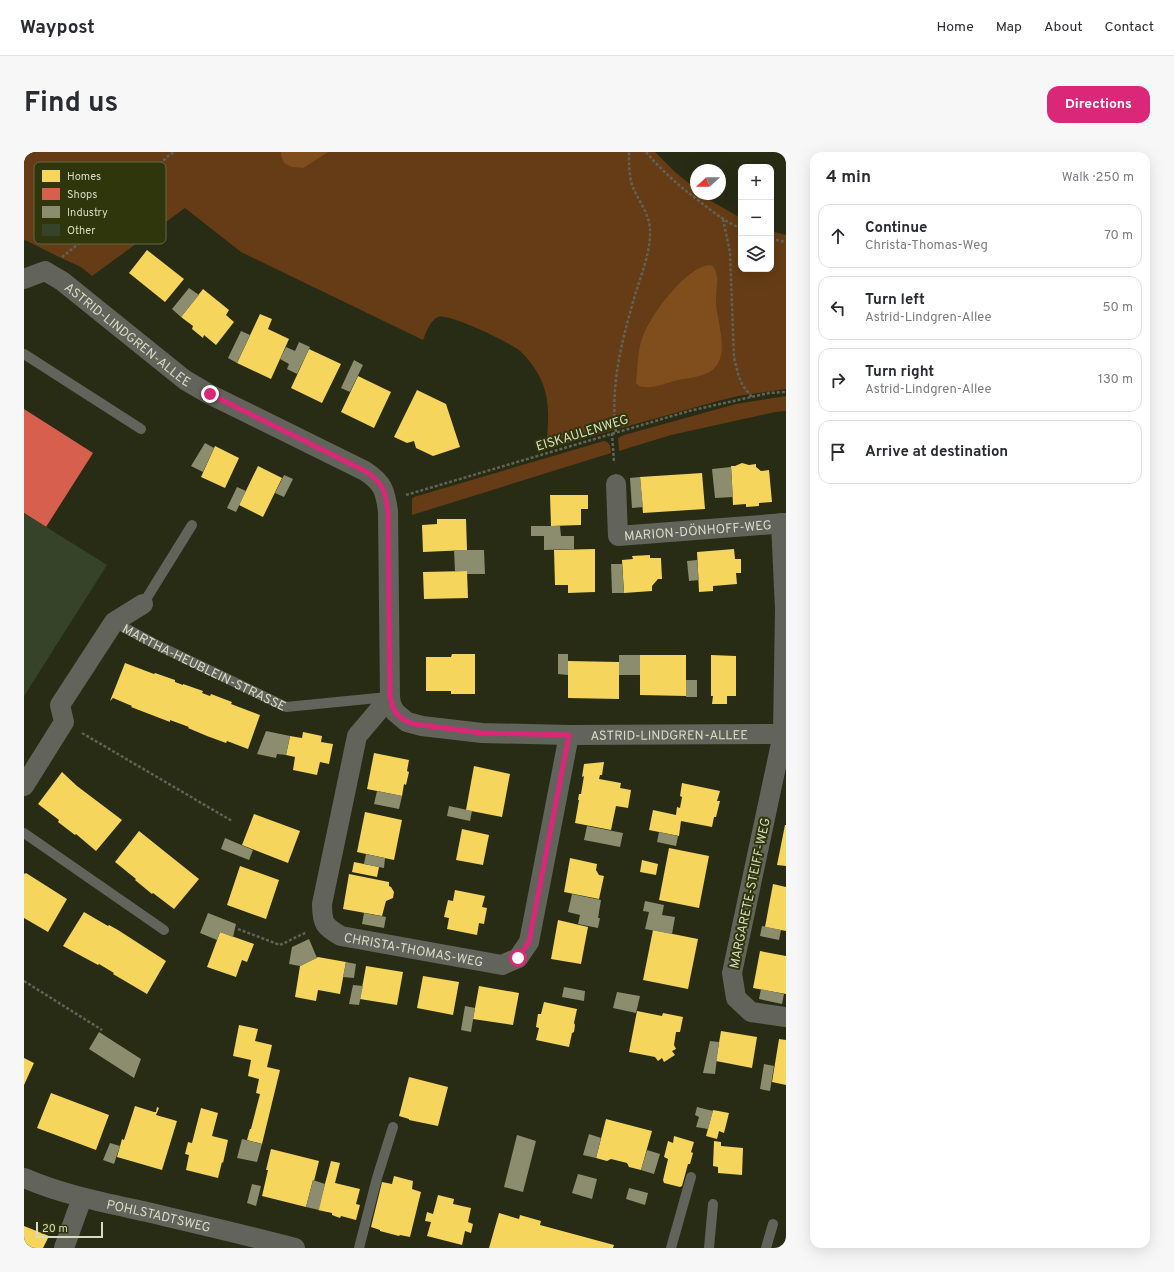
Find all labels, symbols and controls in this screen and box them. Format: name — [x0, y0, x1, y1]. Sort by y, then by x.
text: Waypost — [20, 16, 95, 40]
text: Home — [937, 19, 974, 36]
text: Map — [996, 19, 1022, 36]
text: About — [1044, 19, 1083, 36]
text: Contact — [1105, 19, 1154, 36]
text: Find us — [24, 86, 118, 122]
button: Directions — [1047, 86, 1150, 123]
legend — [34, 162, 166, 244]
north arrow — [690, 164, 726, 200]
map controls — [738, 164, 774, 272]
button: + — [738, 164, 774, 200]
text: 4 min — [826, 167, 871, 189]
text: Homes — [67, 170, 101, 184]
text: Walk · 250 m — [1062, 170, 1134, 186]
text: Shops — [67, 188, 97, 202]
button: − — [738, 200, 774, 236]
text: Industry — [67, 206, 108, 220]
text: Continue — [865, 219, 927, 238]
text: Other — [67, 224, 96, 238]
icon: ahead — [827, 225, 849, 247]
text: 70 m — [1104, 228, 1133, 244]
button: layers — [738, 236, 774, 272]
text: Christa-Thomas-Weg — [865, 238, 988, 254]
street label: ASTRID-LINDGREN-ALLEE — [60, 280, 193, 392]
text: Turn left — [865, 291, 925, 310]
icon: left — [827, 297, 849, 319]
text: 50 m — [1103, 300, 1133, 316]
text: Astrid-Lindgren-Allee — [865, 310, 992, 326]
text: Turn right — [865, 363, 934, 382]
icon: right — [827, 369, 849, 391]
text: 130 m — [1098, 372, 1133, 388]
text: Astrid-Lindgren-Allee — [865, 382, 992, 398]
route end — [201, 385, 219, 403]
street label: EISKAULENWEG — [534, 412, 631, 456]
icon: arrive — [827, 441, 849, 463]
text: Arrive at destination — [865, 443, 1008, 462]
street label: MARION-DÖNHOFF-WEG — [624, 518, 772, 546]
street label: MARTHA-HEUBLEIN-STRASSE — [119, 622, 288, 716]
street label: ASTRID-LINDGREN-ALLEE — [590, 728, 748, 745]
street label: MARGARETE-STEIFF-WEG — [727, 816, 775, 970]
street label: CHRISTA-THOMAS-WEG — [342, 931, 484, 971]
route start — [509, 949, 527, 967]
street label: POHLSTADTSWEG — [105, 1197, 212, 1237]
scale bar — [36, 1220, 103, 1239]
text: 20 m — [42, 1222, 68, 1236]

